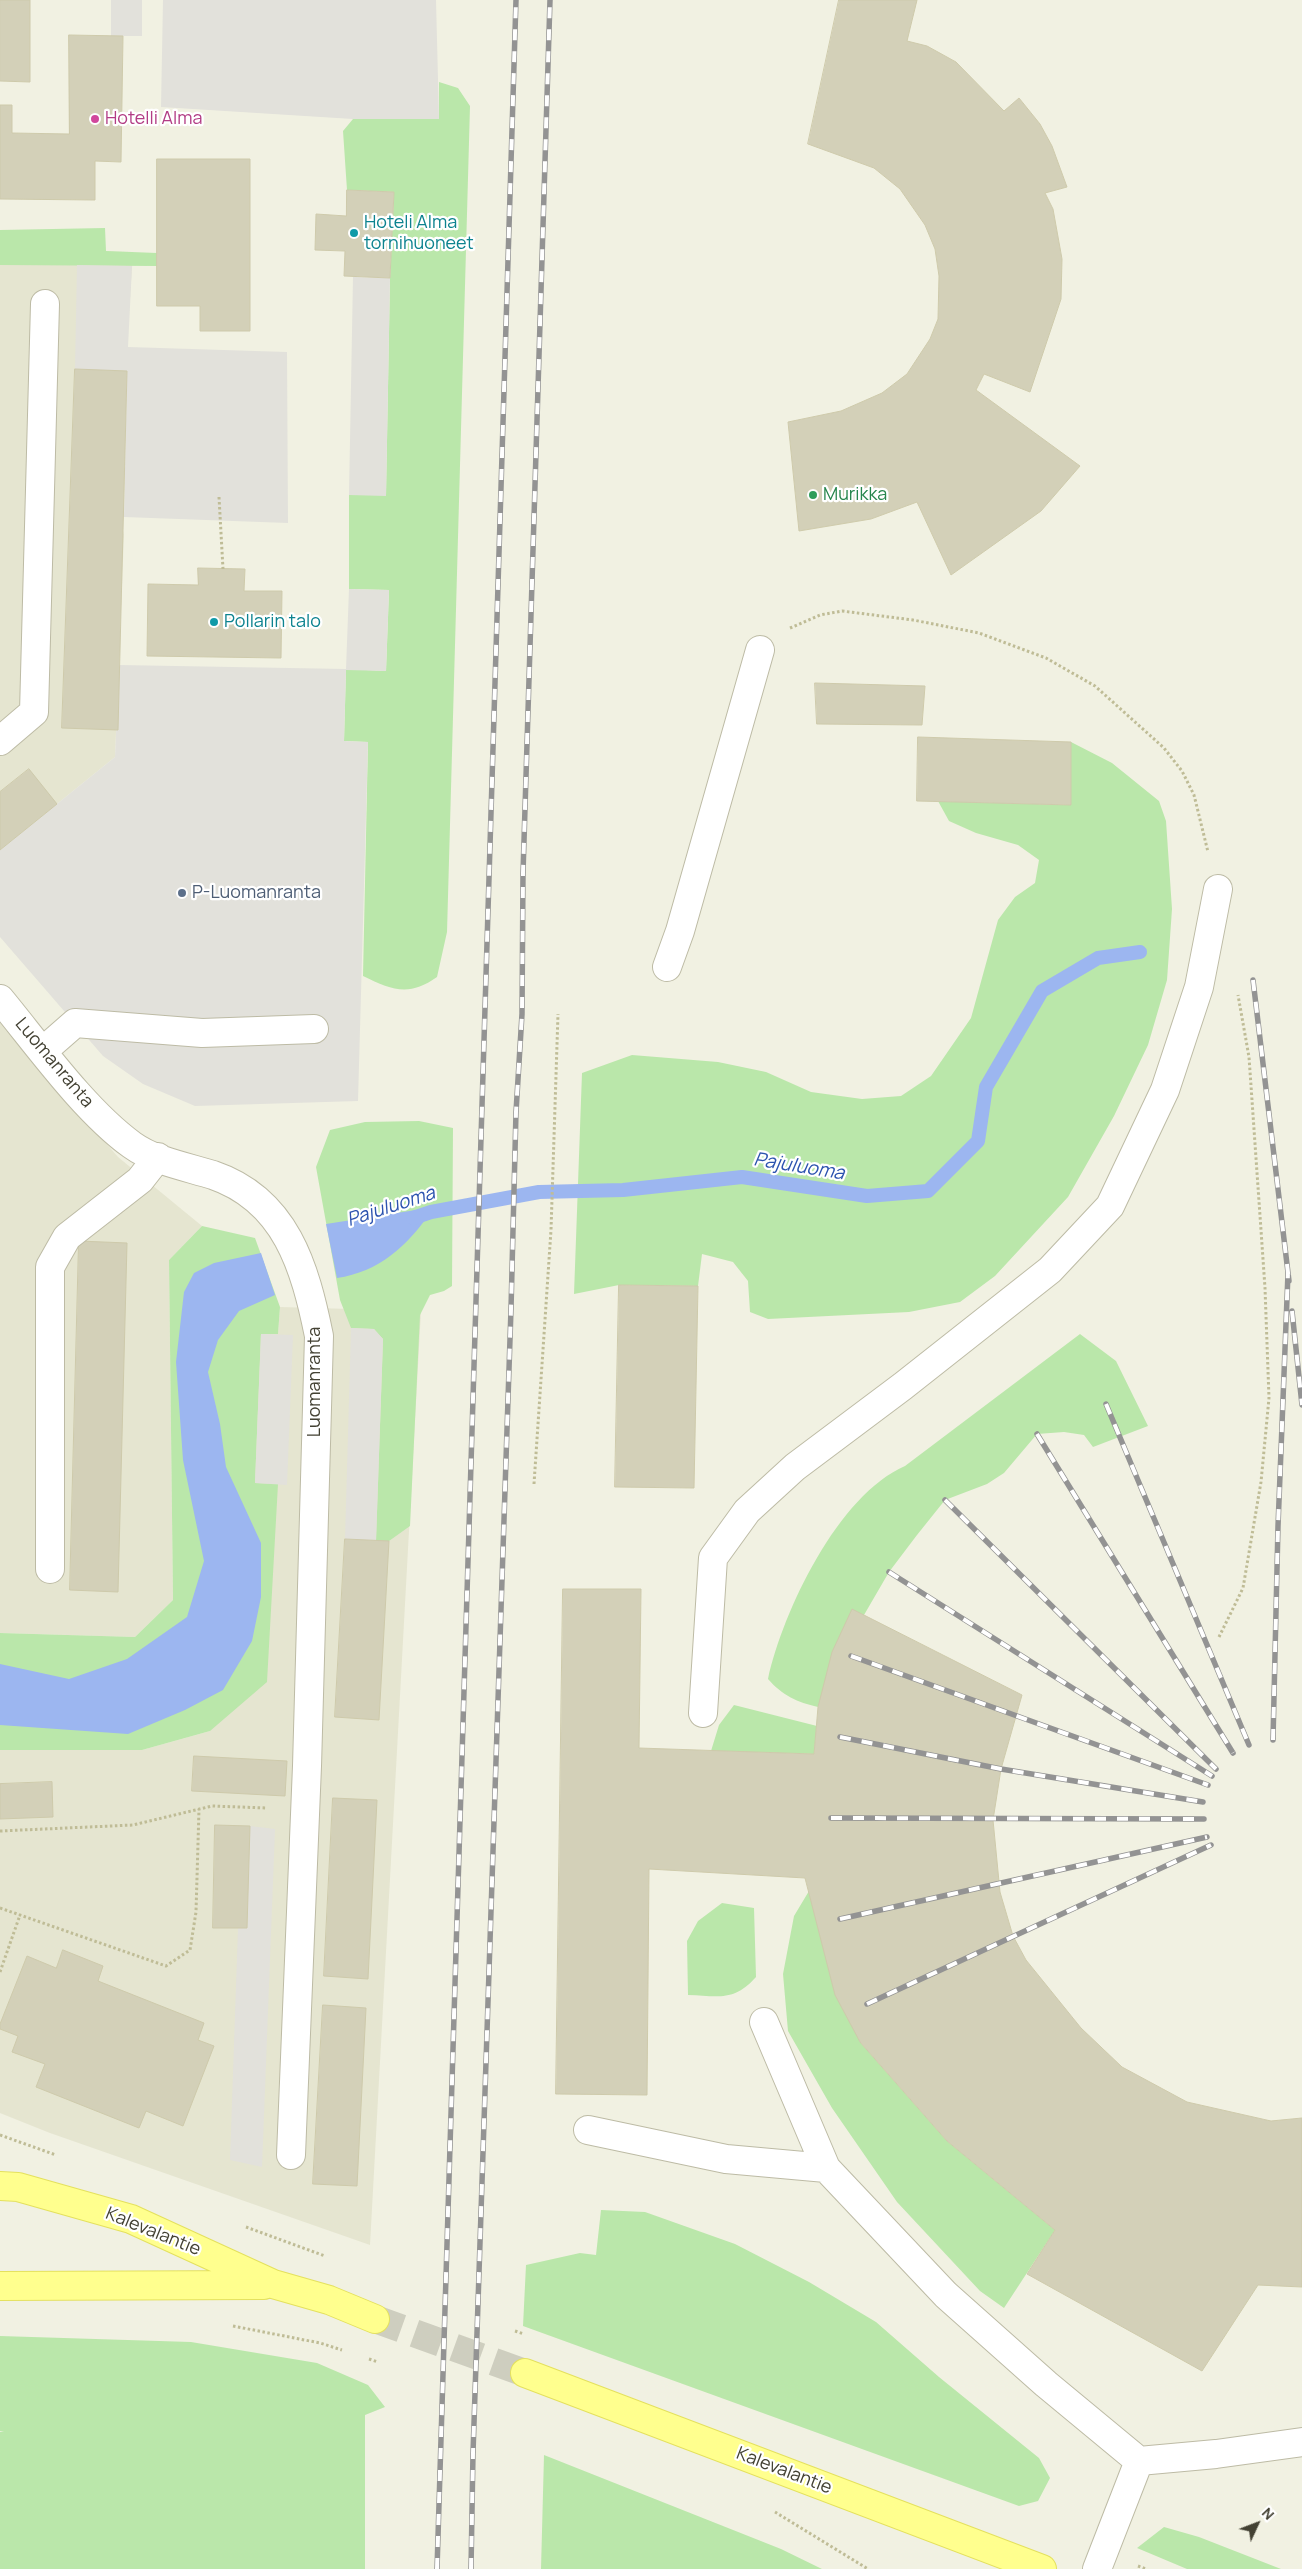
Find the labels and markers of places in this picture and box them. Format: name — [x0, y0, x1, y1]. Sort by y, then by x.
place label: Hotelli Alma — [105, 108, 202, 130]
marker: Hotelli Alma — [89, 113, 101, 125]
place label: Hoteli Alma tornihuoneet — [364, 212, 474, 254]
marker: Hoteli Alma tornihuoneet — [348, 227, 360, 239]
place label: Murikka — [823, 484, 887, 506]
marker: Murikka — [807, 489, 819, 501]
place label: Pollarin talo — [224, 611, 321, 633]
marker: Pollarin talo — [208, 616, 220, 628]
place label: P-Luomanranta — [192, 882, 321, 904]
marker: P-Luomanranta — [176, 887, 188, 899]

